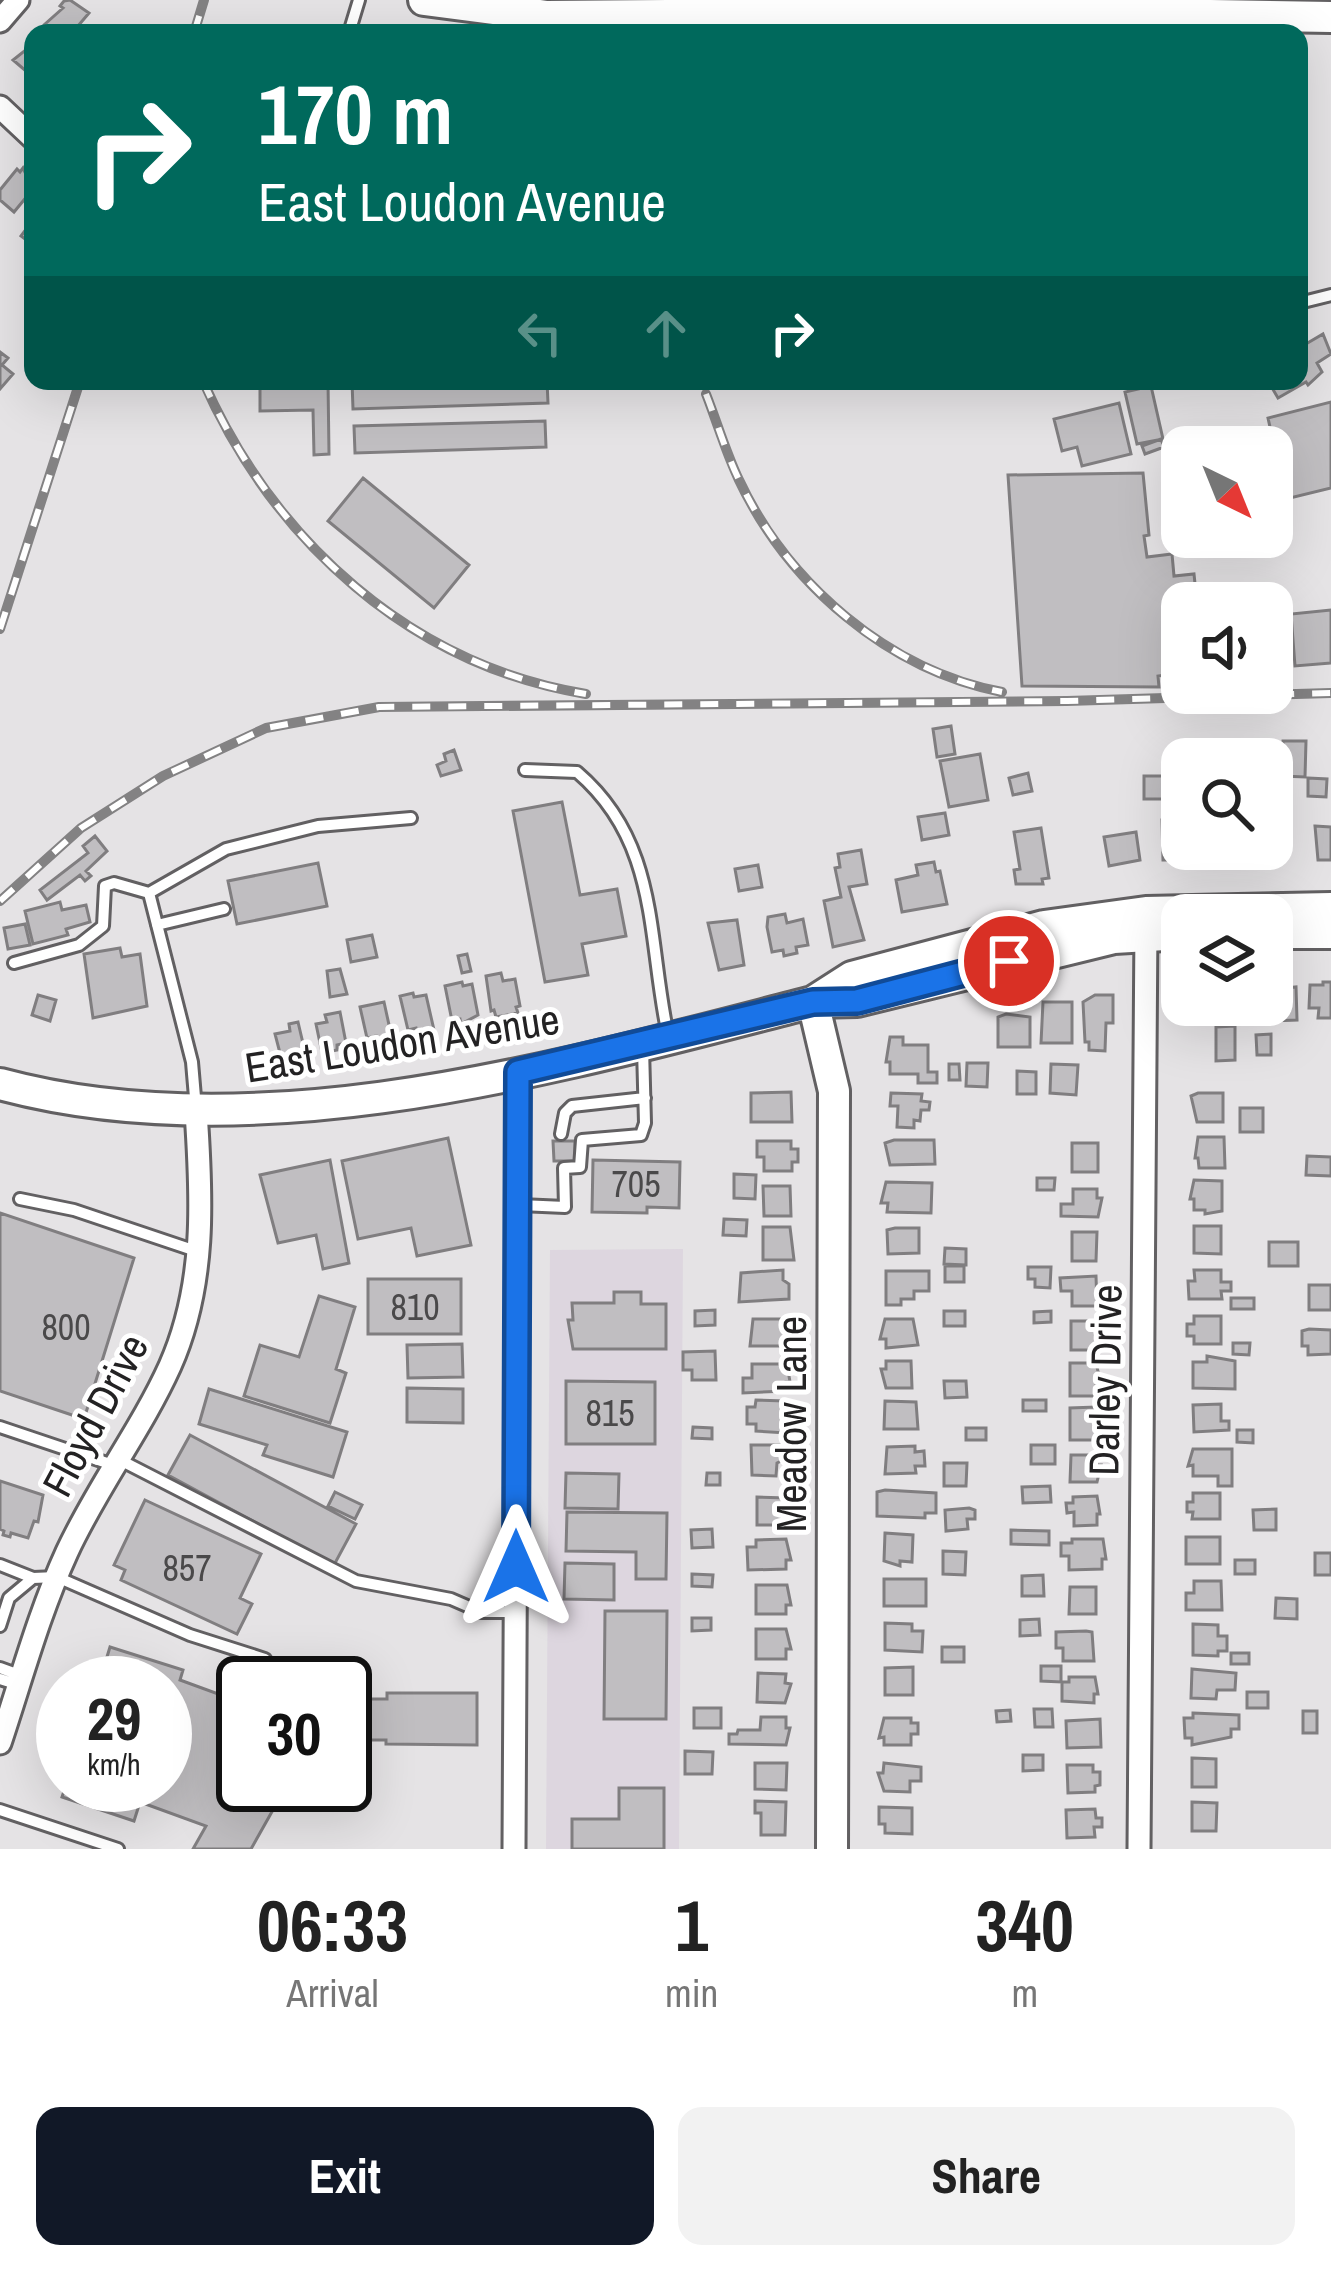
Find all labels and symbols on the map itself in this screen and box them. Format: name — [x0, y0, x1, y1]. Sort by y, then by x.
north arrow — [1161, 426, 1293, 558]
pin — [958, 910, 1060, 1012]
street label: East Loudon Avenue — [241, 991, 563, 1095]
house number: 705 — [611, 1160, 661, 1208]
house number: 810 — [390, 1283, 440, 1331]
street label: Darley Drive — [1075, 1284, 1135, 1476]
house number: 800 — [41, 1303, 91, 1351]
street label: Meadow Lane — [763, 1316, 819, 1532]
street label: Floyd Drive — [29, 1324, 161, 1506]
house number: 815 — [585, 1389, 635, 1437]
position arrow — [453, 1504, 579, 1630]
house number: 857 — [162, 1544, 212, 1592]
speed limit sign: 30 — [216, 1656, 372, 1812]

